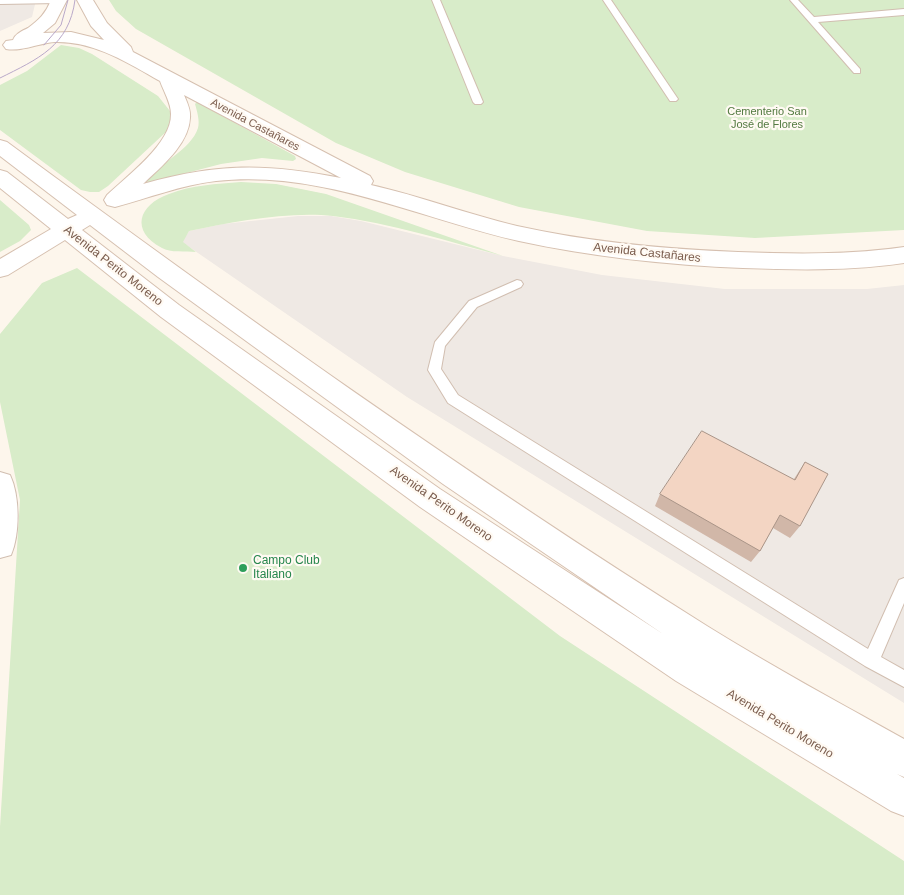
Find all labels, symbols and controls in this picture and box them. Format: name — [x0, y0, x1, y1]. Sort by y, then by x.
street label: Avenida Castañares — [208, 96, 302, 154]
park label: Cementerio San José de Flores — [727, 105, 807, 131]
street label: Avenida Perito Moreno — [61, 223, 165, 309]
street label: Avenida Castañares — [593, 240, 701, 266]
street label: Avenida Perito Moreno — [387, 463, 495, 545]
place label: Campo Club Italiano — [253, 554, 320, 582]
marker: Campo Club Italiano — [237, 562, 249, 574]
street label: Avenida Perito Moreno — [724, 686, 836, 762]

